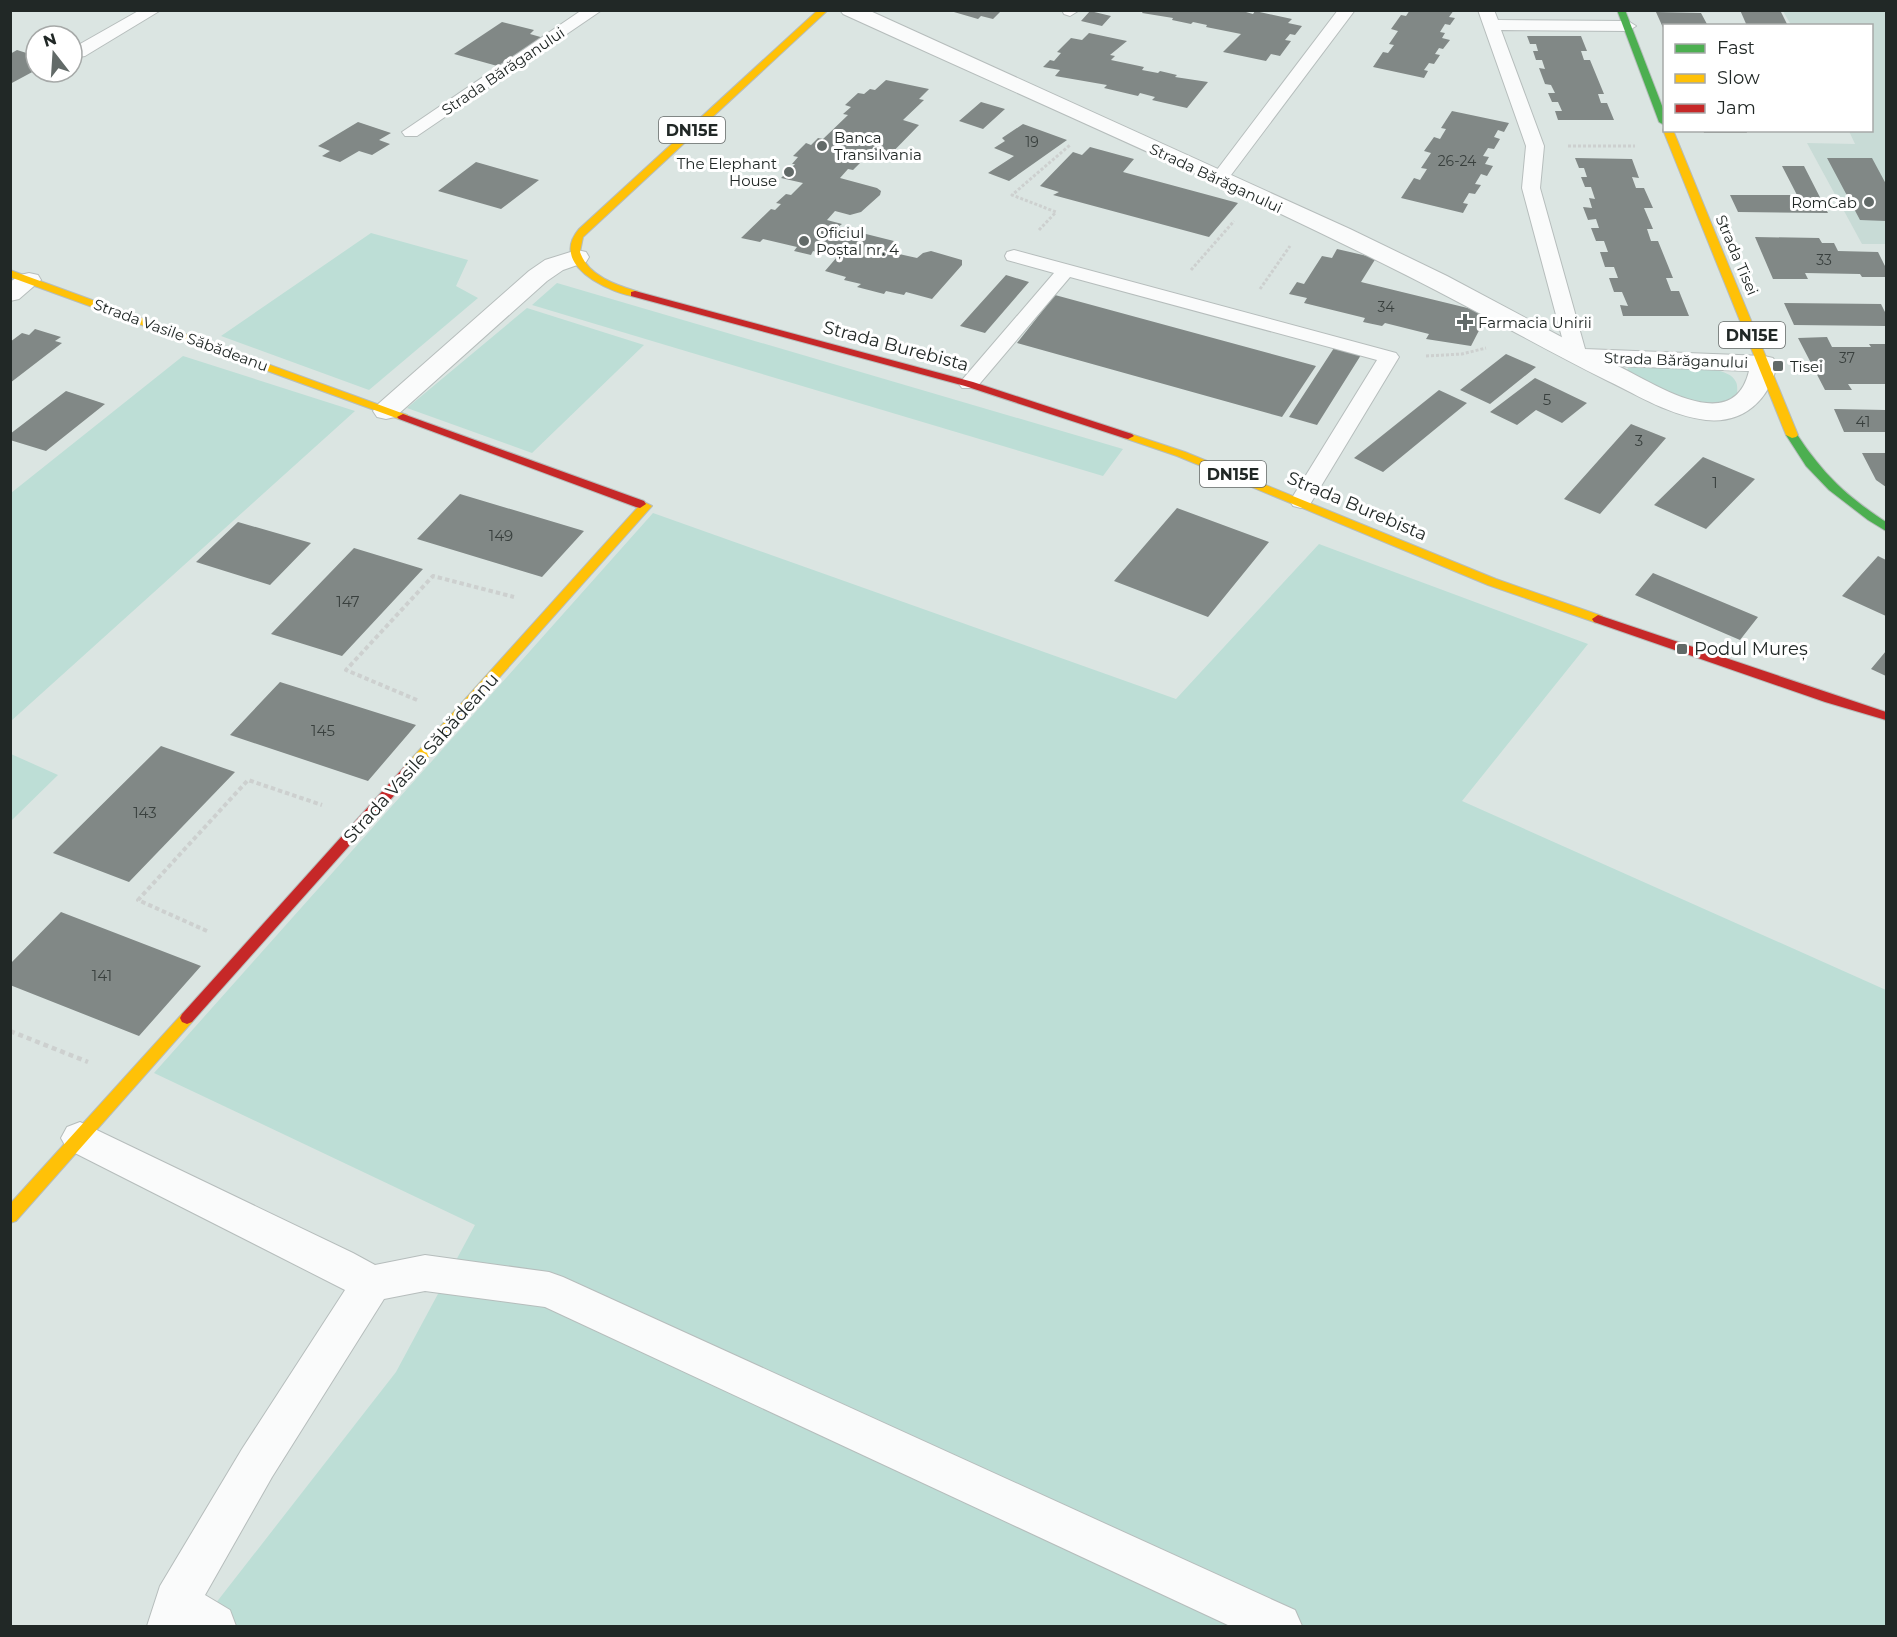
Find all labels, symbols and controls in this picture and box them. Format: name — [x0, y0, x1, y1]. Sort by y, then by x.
street label: Strada Bărăganului — [438, 23, 568, 119]
north arrow — [24, 24, 84, 84]
legend — [1663, 24, 1873, 132]
text: N — [41, 29, 59, 51]
text: Fast — [1717, 37, 1755, 59]
text: Slow — [1717, 67, 1760, 89]
text: Jam — [1716, 97, 1756, 119]
road number: DN15E — [659, 117, 725, 143]
place label: Banca Transilvania — [834, 128, 922, 164]
house number: 19 — [1025, 133, 1039, 151]
marker: Banca Transilvania — [815, 139, 829, 153]
street label: Strada Bărăganului — [1147, 139, 1285, 217]
house number: 26-24 — [1438, 152, 1477, 170]
place label: The Elephant House — [677, 154, 777, 190]
marker: The Elephant House — [782, 165, 796, 179]
place label: RomCab — [1791, 193, 1857, 212]
marker: RomCab — [1862, 195, 1876, 209]
street label: Strada Tisei — [1712, 212, 1762, 298]
place label: Oficiul Poștal nr. 4 — [816, 223, 899, 260]
marker: Oficiul Poștal nr. 4 — [797, 234, 811, 248]
house number: 33 — [1816, 251, 1832, 269]
street label: Strada Vasile Săbădeanu — [91, 295, 271, 375]
house number: 34 — [1377, 298, 1395, 316]
marker: Farmacia Unirii — [1456, 313, 1474, 331]
place label: Farmacia Unirii — [1478, 313, 1592, 332]
street label: Strada Burebista — [821, 316, 971, 376]
road number: DN15E — [1719, 322, 1785, 348]
street label: Strada Bărăganului — [1603, 348, 1749, 372]
house number: 37 — [1839, 349, 1855, 367]
place label: Tisei — [1790, 357, 1823, 376]
marker: Tisei — [1771, 359, 1785, 373]
house number: 5 — [1543, 390, 1551, 409]
house number: 41 — [1856, 412, 1870, 431]
house number: 3 — [1635, 431, 1643, 450]
road number: DN15E — [1200, 461, 1266, 487]
street label: Strada Burebista — [1284, 467, 1430, 545]
house number: 1 — [1712, 473, 1718, 492]
house number: 149 — [489, 526, 513, 545]
house number: 147 — [336, 592, 360, 611]
place label: Podul Mureș — [1694, 638, 1808, 661]
marker: Podul Mureș — [1675, 642, 1689, 656]
street label: Strada Vasile Săbădeanu — [339, 668, 503, 848]
house number: 145 — [311, 721, 335, 740]
house number: 143 — [133, 803, 157, 822]
house number: 141 — [92, 966, 112, 985]

